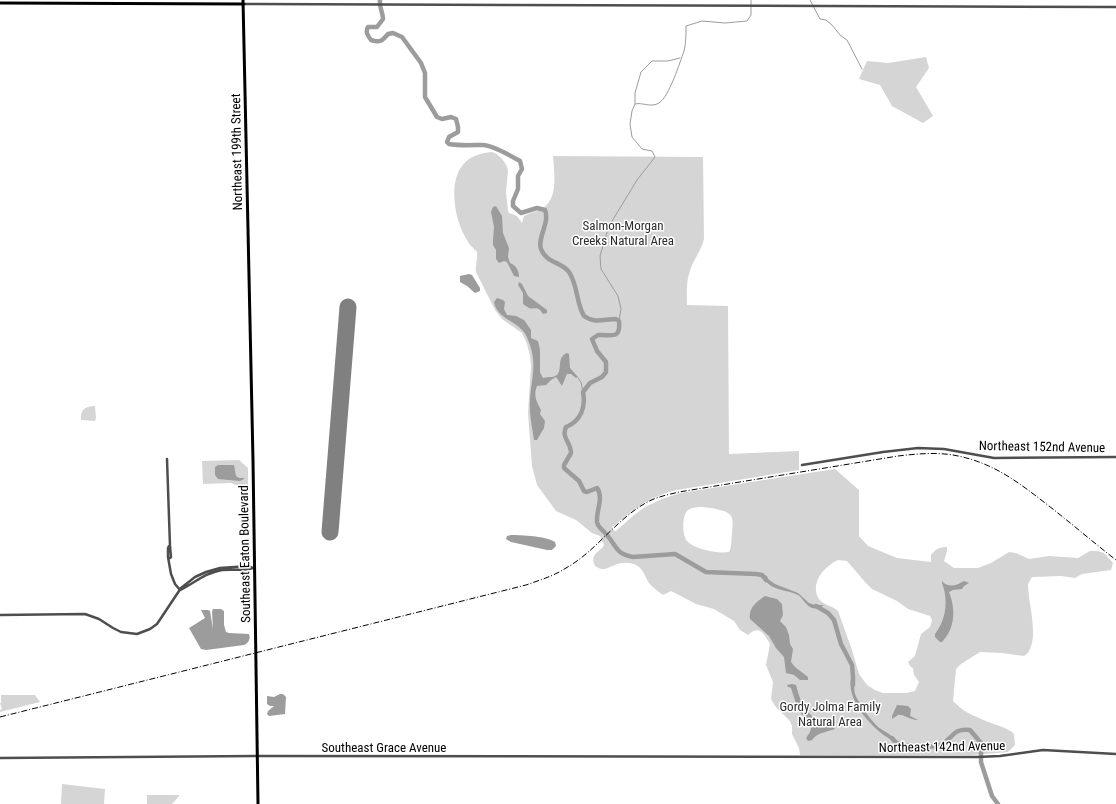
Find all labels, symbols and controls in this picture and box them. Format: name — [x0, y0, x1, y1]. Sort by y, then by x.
street label: Northeast 199th Street — [228, 93, 245, 211]
park label: Salmon-Morgan Creeks Natural Area — [572, 218, 674, 248]
street label: Northeast 152nd Avenue — [979, 438, 1105, 455]
street label: Southeast Eaton Boulevard — [236, 485, 253, 623]
park label: Gordy Jolma Family Natural Area — [779, 699, 881, 729]
street label: Northeast 142nd Avenue — [879, 738, 1005, 755]
street label: Southeast Grace Avenue — [322, 740, 446, 755]

